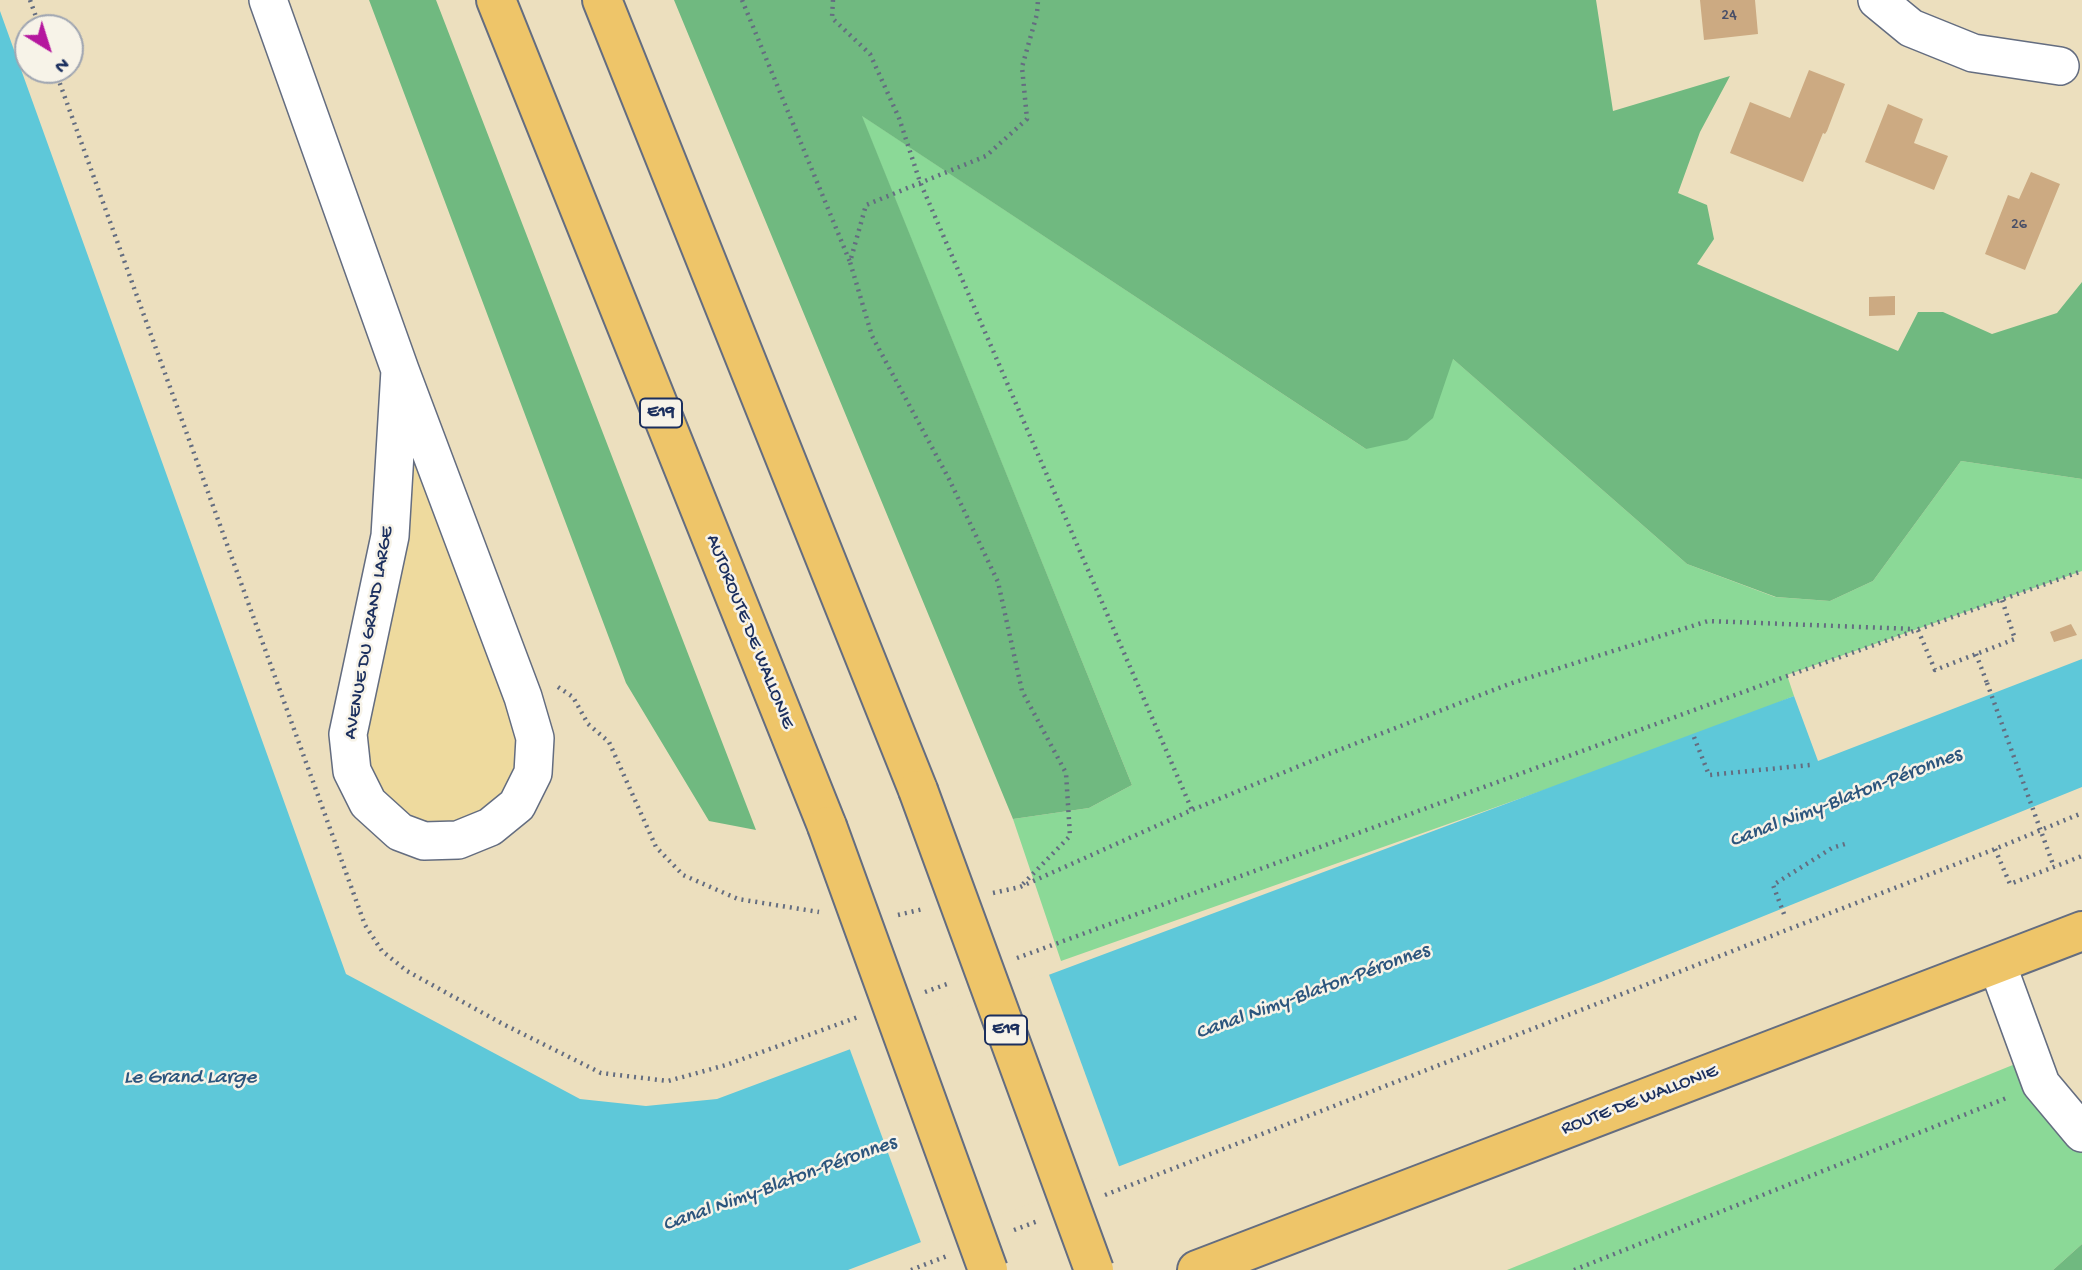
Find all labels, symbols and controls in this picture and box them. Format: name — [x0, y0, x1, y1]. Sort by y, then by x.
house number: 24 — [1721, 7, 1737, 27]
north arrow — [14, 14, 84, 84]
text: N — [49, 51, 73, 77]
house number: 26 — [2011, 216, 2027, 236]
road number: E19 — [640, 398, 682, 428]
street label: AVENUE DU GRAND LARGE — [340, 525, 400, 741]
street label: AUTOROUTE DE WALLONIE — [700, 532, 798, 732]
water label: Canal Nimy-Blaton-Péronnes — [1726, 743, 1966, 855]
water label: Canal Nimy-Blaton-Péronnes — [1193, 939, 1433, 1047]
road number: E19 — [985, 1015, 1027, 1044]
street label: ROUTE DE WALLONIE — [1558, 1061, 1722, 1141]
water label: Le Grand Large — [124, 1066, 256, 1092]
water label: Canal Nimy-Blaton-Péronnes — [660, 1131, 900, 1239]

